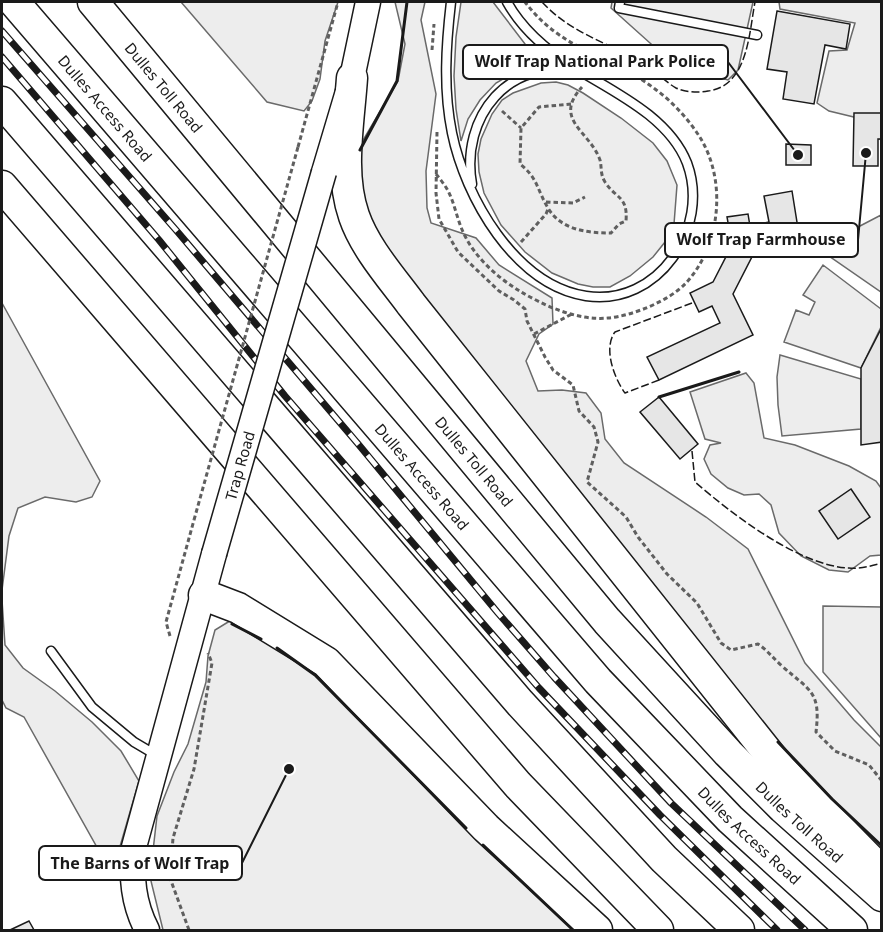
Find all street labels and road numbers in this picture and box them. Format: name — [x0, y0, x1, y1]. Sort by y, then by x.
street label: Dulles Toll Road — [121, 38, 207, 137]
street label: Dulles Access Road — [54, 51, 157, 166]
street label: Dulles Toll Road — [431, 412, 518, 511]
street label: Dulles Access Road — [371, 419, 474, 534]
street label: Trap Road — [220, 429, 259, 503]
street label: Dulles Toll Road — [752, 777, 847, 867]
street label: Dulles Access Road — [694, 782, 805, 889]

